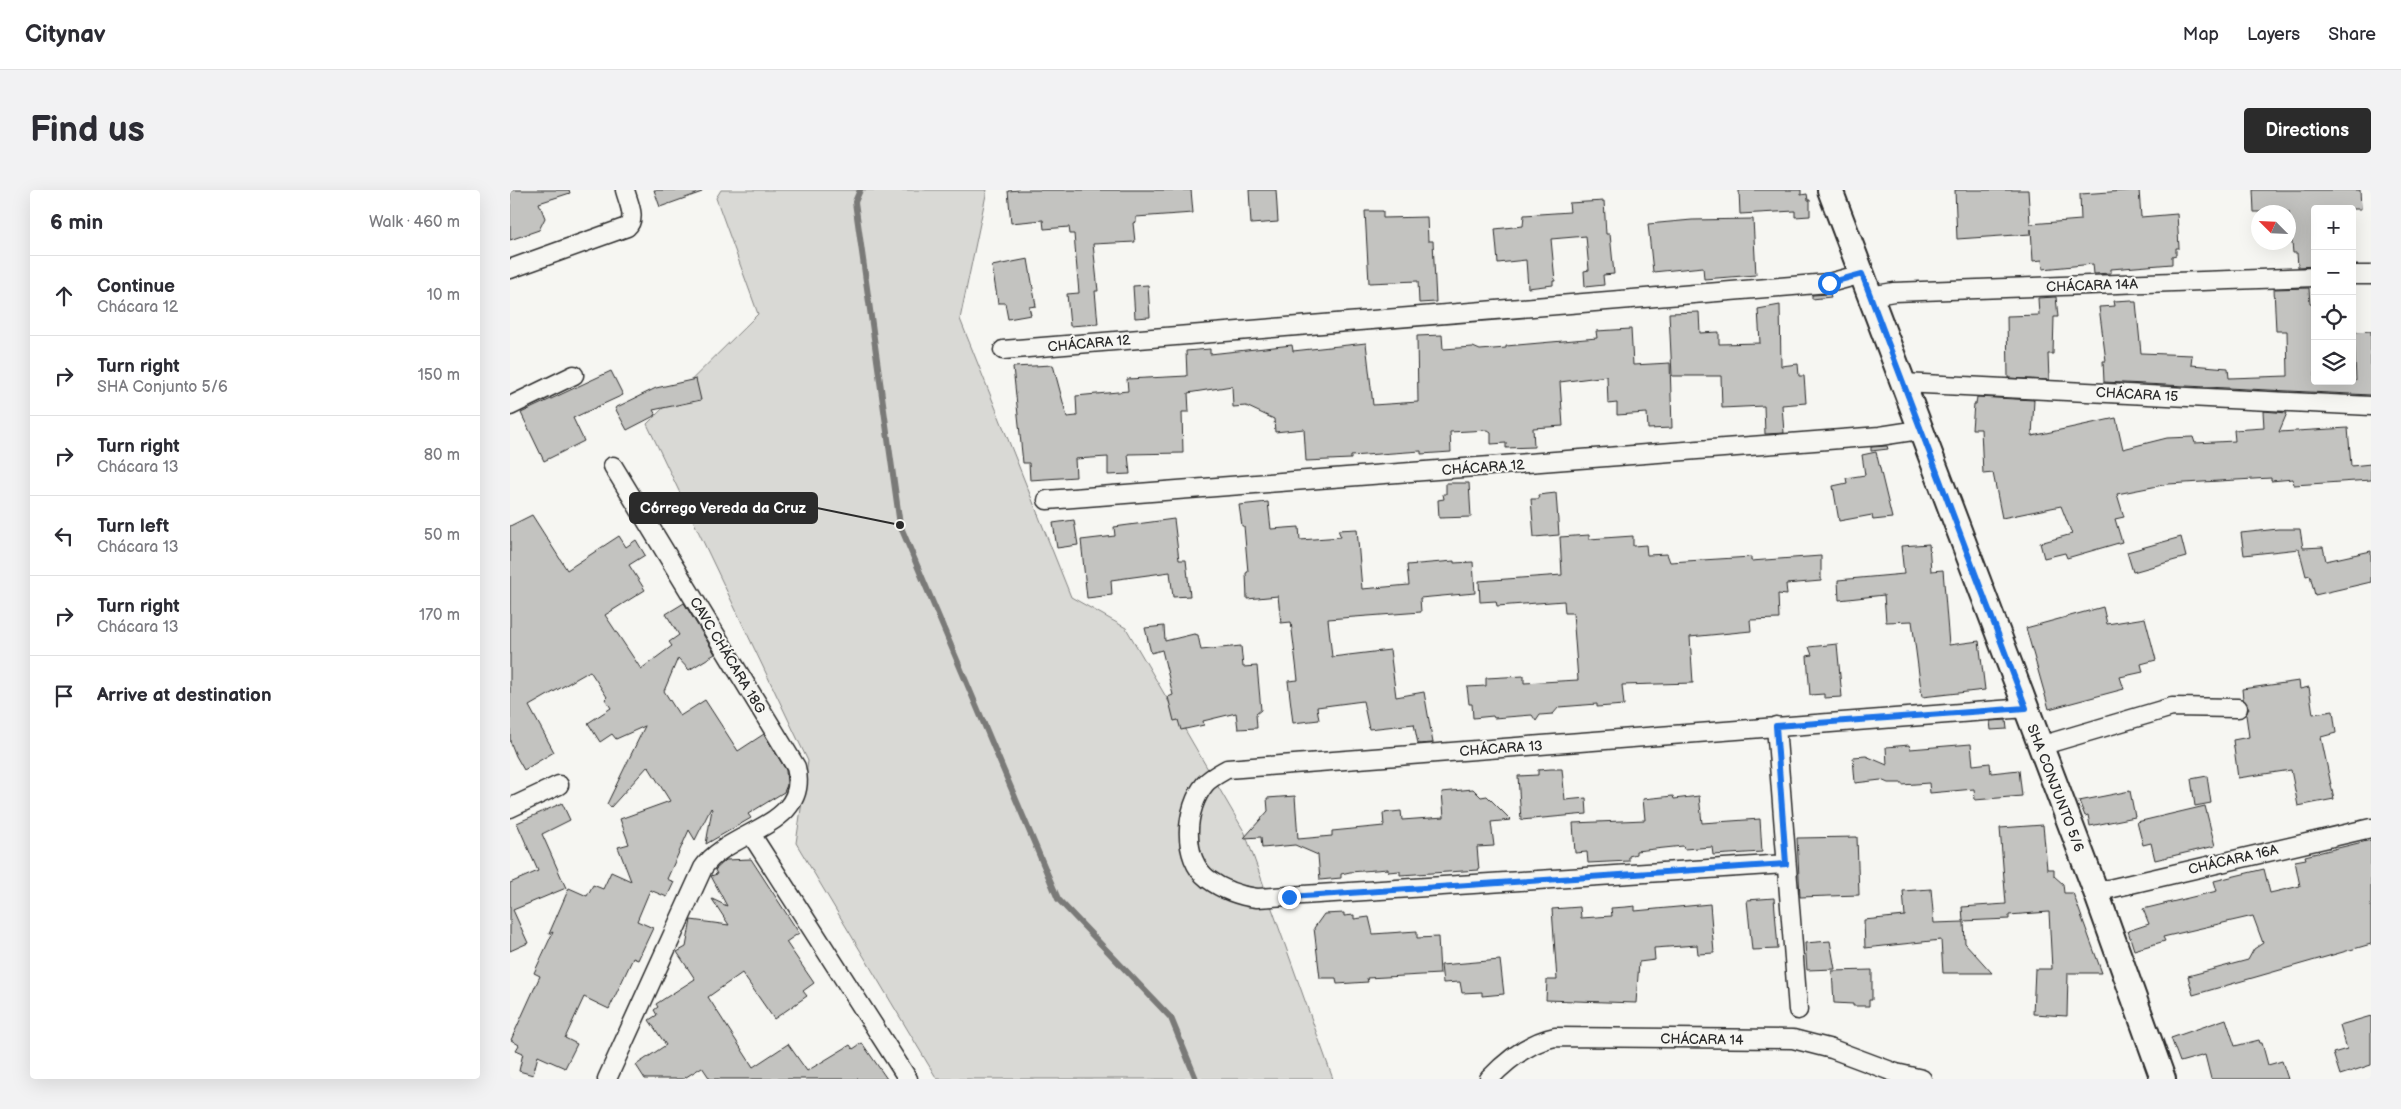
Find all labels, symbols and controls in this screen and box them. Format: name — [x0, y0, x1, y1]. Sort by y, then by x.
text: Citynav — [25, 20, 106, 49]
text: Map — [2183, 24, 2219, 45]
text: Layers — [2247, 24, 2300, 45]
text: Share — [2328, 24, 2376, 45]
button: Directions — [2244, 108, 2371, 153]
text: Find us — [30, 109, 145, 152]
north arrow — [2251, 205, 2296, 250]
map controls — [2311, 205, 2356, 385]
button: + — [2311, 205, 2356, 250]
text: 6 min — [50, 210, 103, 235]
text: Walk · 460 m — [369, 213, 460, 232]
button: − — [2311, 250, 2356, 295]
route start — [1818, 272, 1841, 295]
street label: CHÁCARA 14A — [2046, 274, 2139, 296]
text: Continue — [97, 275, 175, 298]
icon: ahead — [50, 282, 78, 310]
text: 10 m — [427, 286, 460, 305]
button: locate — [2311, 295, 2356, 340]
text: Chácara 12 — [97, 298, 178, 317]
street label: CHÁCARA 12 — [1047, 330, 1132, 356]
button: layers — [2311, 340, 2356, 385]
text: Turn right — [97, 355, 180, 378]
icon: right — [50, 362, 78, 390]
text: 150 m — [418, 366, 460, 385]
text: SHA Conjunto 5/6 — [97, 378, 228, 397]
street label: CHÁCARA 15 — [2095, 383, 2179, 405]
text: Turn right — [97, 435, 180, 458]
icon: right — [50, 442, 78, 470]
text: 80 m — [424, 446, 460, 465]
street label: CHÁCARA 12 — [1441, 455, 1526, 479]
text: Chácara 13 — [97, 458, 179, 477]
callout: Córrego Vereda da Cruz — [630, 493, 817, 523]
text: Córrego Vereda da Cruz — [640, 499, 807, 518]
text: Turn left — [97, 515, 169, 538]
icon: left — [50, 522, 78, 550]
text: 50 m — [424, 526, 460, 545]
text: Chácara 13 — [97, 538, 179, 557]
street label: CAVC CHÁCARA 18G — [686, 594, 770, 717]
text: Turn right — [97, 595, 180, 618]
icon: right — [50, 602, 78, 630]
text: 170 m — [419, 606, 460, 625]
text: Chácara 13 — [97, 618, 179, 637]
icon: arrive — [50, 682, 78, 710]
text: Arrive at destination — [97, 684, 272, 707]
street label: SHA CONJUNTO 5/6 — [2023, 722, 2088, 855]
street label: CHÁCARA 13 — [1459, 736, 1543, 760]
street label: CHÁCARA 16A — [2186, 840, 2280, 878]
route end — [1278, 886, 1301, 909]
street label: CHÁCARA 14 — [1660, 1029, 1744, 1049]

